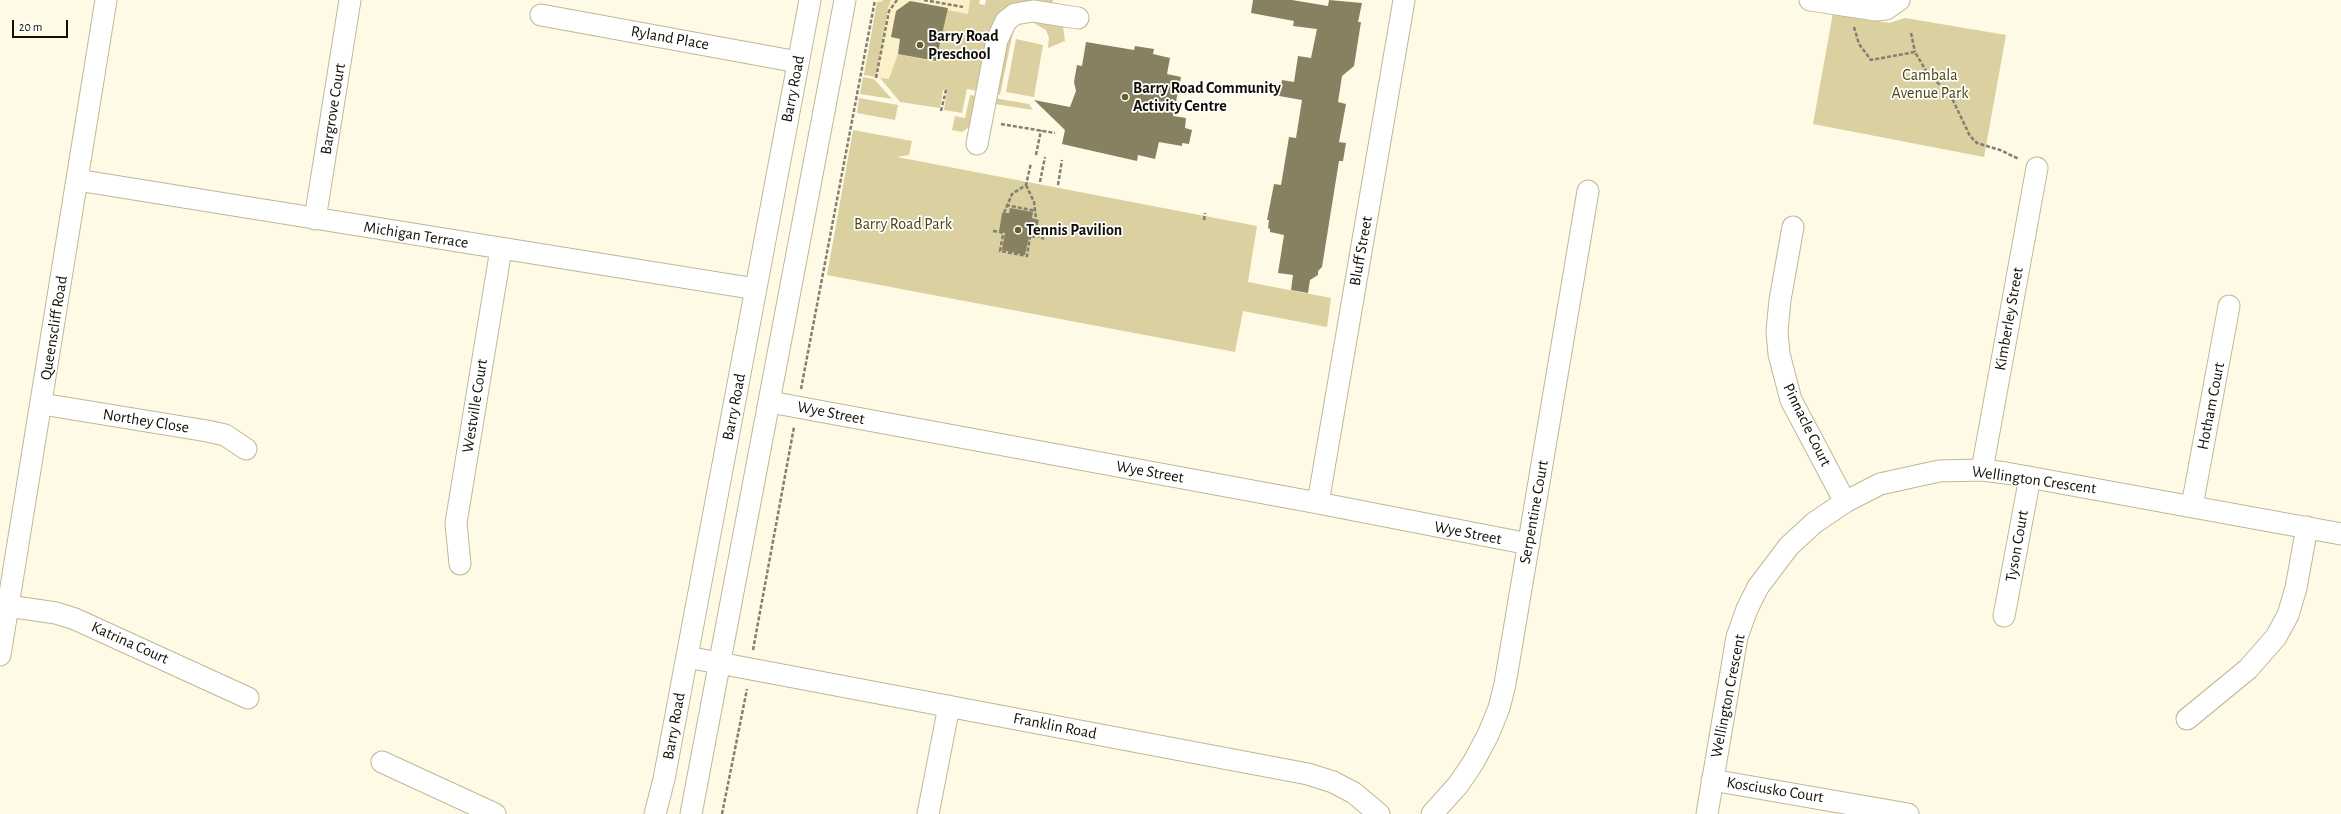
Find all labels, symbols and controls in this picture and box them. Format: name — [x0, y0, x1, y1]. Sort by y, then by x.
scale bar — [14, 12, 70, 38]
text: 20 m — [19, 21, 42, 33]
street label: Ryland Place — [629, 22, 711, 54]
place label: Barry Road Preschool — [928, 26, 999, 64]
marker: Barry Road Preschool — [915, 40, 925, 50]
street label: Barry Road — [777, 54, 809, 124]
street label: Bargrove Court — [316, 62, 350, 156]
park label: Cambala Avenue Park — [1892, 65, 1968, 103]
place label: Barry Road Community Activity Centre — [1133, 78, 1281, 116]
marker: Barry Road Community Activity Centre — [1120, 92, 1130, 102]
park label: Barry Road Park — [854, 214, 952, 234]
street label: Bluff Street — [1345, 215, 1377, 287]
street label: Michigan Terrace — [362, 217, 470, 253]
place label: Tennis Pavilion — [1026, 220, 1122, 240]
marker: Tennis Pavilion — [1013, 225, 1023, 235]
street label: Kimberley Street — [1990, 266, 2028, 372]
street label: Queenscliff Road — [36, 274, 72, 382]
street label: Westville Court — [458, 358, 492, 454]
street label: Hotham Court — [2193, 361, 2229, 451]
street label: Barry Road — [718, 372, 750, 442]
street label: Pinnacle Court — [1779, 380, 1835, 470]
street label: Wye Street — [796, 397, 866, 429]
street label: Northey Close — [101, 405, 191, 437]
street label: Wye Street — [1115, 457, 1185, 487]
street label: Serpentine Court — [1515, 459, 1553, 565]
street label: Wellington Crescent — [1970, 462, 2098, 498]
street label: Tyson Court — [2001, 509, 2033, 583]
street label: Wye Street — [1433, 517, 1503, 549]
street label: Katrina Court — [88, 617, 172, 669]
street label: Wellington Crescent — [1707, 633, 1749, 759]
street label: Barry Road — [659, 691, 689, 761]
street label: Franklin Road — [1012, 708, 1098, 744]
street label: Kosciusko Court — [1725, 773, 1825, 807]

